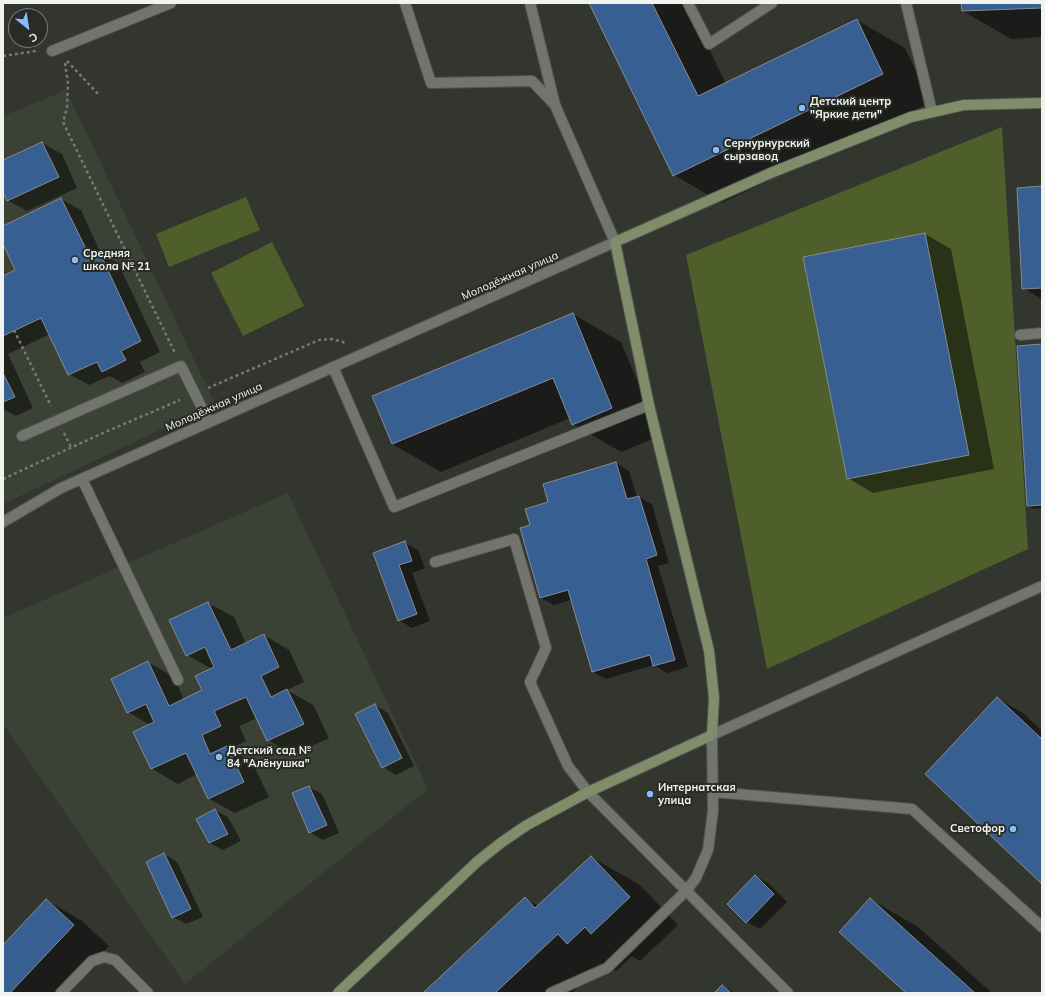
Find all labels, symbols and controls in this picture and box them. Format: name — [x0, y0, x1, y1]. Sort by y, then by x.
north arrow — [8, 8, 48, 48]
text: С — [27, 30, 40, 45]
place label: Детский центр "Яркие дети" — [810, 95, 891, 121]
marker: Детский центр "Яркие дети" — [797, 103, 807, 113]
place label: Сернурнурский сырзавод — [724, 137, 810, 163]
marker: Сернурнурский сырзавод — [711, 145, 721, 155]
place label: Средняя школа № 21 — [83, 247, 150, 273]
street label: Молодёжная улица — [460, 249, 560, 303]
marker: Средняя школа № 21 — [70, 255, 80, 265]
street label: Молодёжная улица — [164, 380, 264, 434]
place label: Детский сад № 84 "Алёнушка" — [227, 744, 311, 770]
marker: Детский сад № 84 "Алёнушка" — [214, 752, 224, 762]
place label: Интернатская улица — [658, 781, 736, 807]
marker: Интернатская улица — [645, 789, 655, 799]
place label: Светофор — [950, 822, 1005, 836]
marker: Светофор — [1008, 824, 1018, 834]

